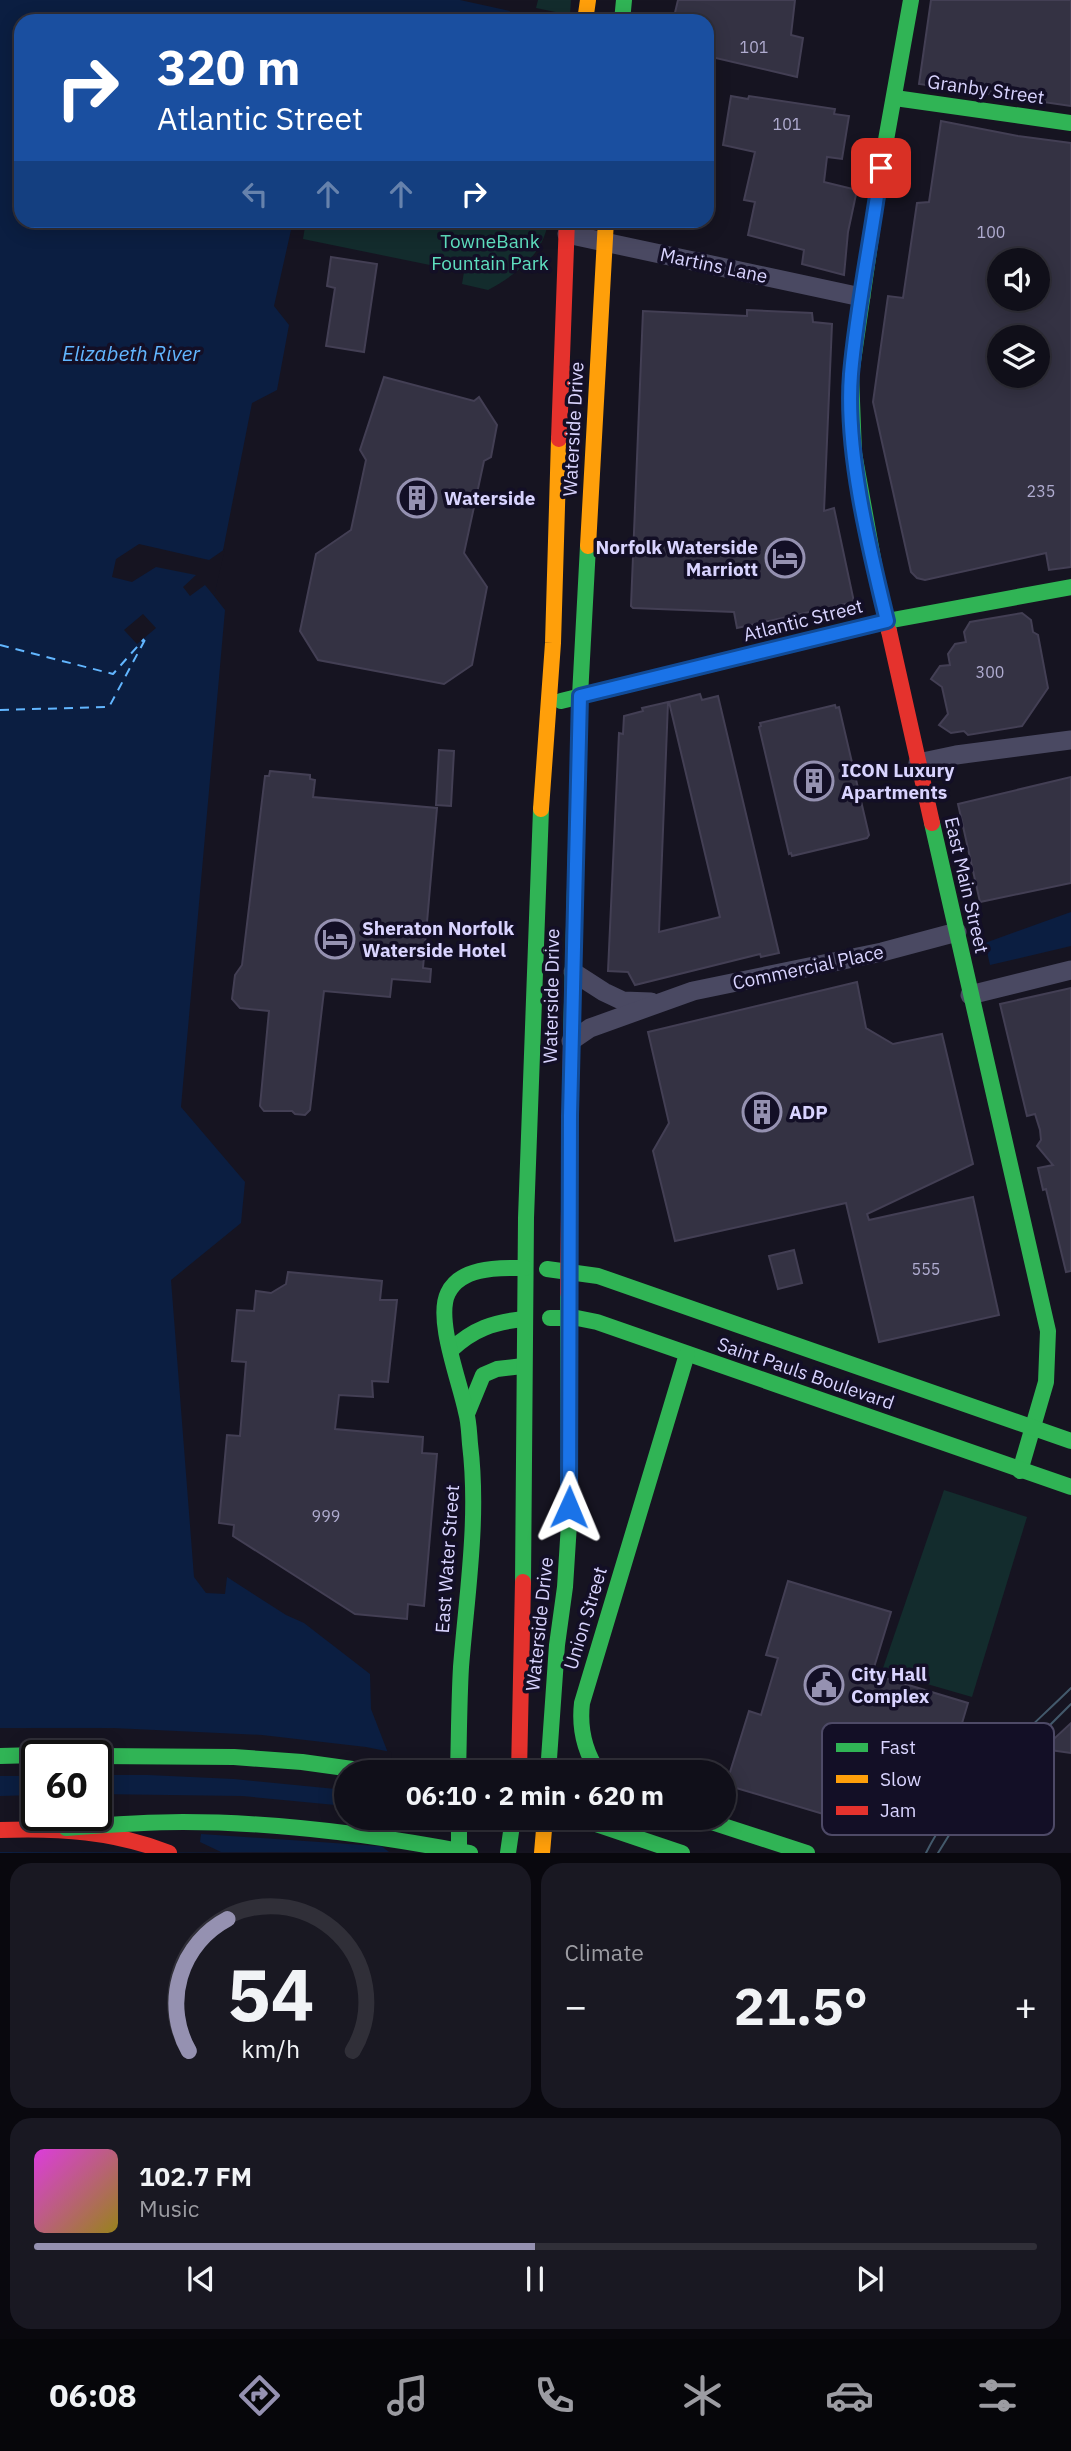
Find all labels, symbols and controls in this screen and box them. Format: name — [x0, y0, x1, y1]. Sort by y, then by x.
text: 320 m — [157, 35, 301, 98]
house number: 101 — [740, 37, 768, 57]
icon: right — [42, 42, 133, 133]
street label: Granby Street — [926, 69, 1046, 109]
text: Atlantic Street — [157, 97, 363, 139]
house number: 101 — [773, 114, 801, 134]
pin — [851, 138, 911, 198]
icon: arrive — [862, 149, 900, 187]
icon: left — [236, 175, 274, 213]
icon: ahead — [309, 175, 347, 213]
icon: ahead — [382, 175, 420, 213]
icon: right — [455, 175, 493, 213]
house number: 100 — [977, 222, 1005, 242]
park label: TowneBank Fountain Park — [431, 229, 549, 275]
street label: Martins Lane — [658, 242, 770, 288]
map controls — [987, 248, 1050, 388]
button: sound — [987, 248, 1050, 311]
button: layers — [987, 325, 1050, 388]
water label: Elizabeth River — [62, 339, 201, 367]
street label: Waterside Drive — [557, 361, 589, 497]
building icon: Waterside — [396, 477, 438, 519]
house number: 235 — [1027, 481, 1055, 501]
place label: Waterside — [444, 486, 535, 510]
place label: Norfolk Waterside Marriott — [596, 535, 758, 581]
hotel icon: Norfolk Waterside Marriott — [764, 537, 806, 579]
street label: Atlantic Street — [741, 594, 865, 646]
house number: 300 — [976, 662, 1004, 682]
place label: ICON Luxury Apartments — [841, 758, 955, 804]
building icon: ICON Luxury Apartments — [793, 760, 835, 802]
street label: East Main Street — [940, 814, 994, 956]
place label: Sheraton Norfolk Waterside Hotel — [362, 916, 514, 962]
hotel icon: Sheraton Norfolk Waterside Hotel — [314, 918, 356, 960]
street label: Waterside Drive — [538, 928, 564, 1064]
street label: Commercial Place — [730, 939, 886, 995]
building icon: ADP — [741, 1091, 783, 1133]
place label: ADP — [789, 1100, 828, 1124]
house number: 555 — [912, 1259, 940, 1279]
street label: Saint Pauls Boulevard — [714, 1331, 898, 1415]
position arrow — [532, 1470, 606, 1544]
street label: East Water Street — [430, 1484, 464, 1634]
house number: 999 — [312, 1506, 340, 1526]
street label: Waterside Drive — [520, 1556, 558, 1692]
street label: Union Street — [558, 1564, 612, 1672]
place label: City Hall Complex — [851, 1662, 930, 1708]
public building icon: City Hall Complex — [803, 1664, 845, 1706]
legend — [822, 1723, 1054, 1835]
text: Fast — [880, 1735, 916, 1759]
speed limit sign: 60 — [21, 1740, 112, 1831]
text: Slow — [880, 1767, 921, 1791]
text: 06:10 · 2 min · 620 m — [406, 1778, 664, 1812]
text: Jam — [880, 1798, 916, 1822]
text: Climate — [565, 1937, 644, 1967]
text: 54 — [227, 1947, 314, 2042]
text: 21.5° — [734, 1972, 868, 2039]
text: − — [565, 1981, 587, 2030]
text: + — [1014, 1981, 1037, 2030]
text: km/h — [241, 2032, 300, 2065]
text: 102.7 FM — [139, 2159, 252, 2193]
text: Music — [139, 2193, 199, 2223]
icon: previous — [182, 2260, 220, 2298]
icon: pause — [516, 2260, 554, 2298]
icon: next — [851, 2260, 889, 2298]
icon: directions — [235, 2371, 284, 2420]
icon: music — [383, 2371, 432, 2420]
icon: phone — [530, 2371, 579, 2420]
icon: climate — [678, 2371, 727, 2420]
icon: car — [825, 2371, 874, 2420]
icon: filters — [973, 2371, 1022, 2420]
text: 06:08 — [49, 2374, 137, 2416]

